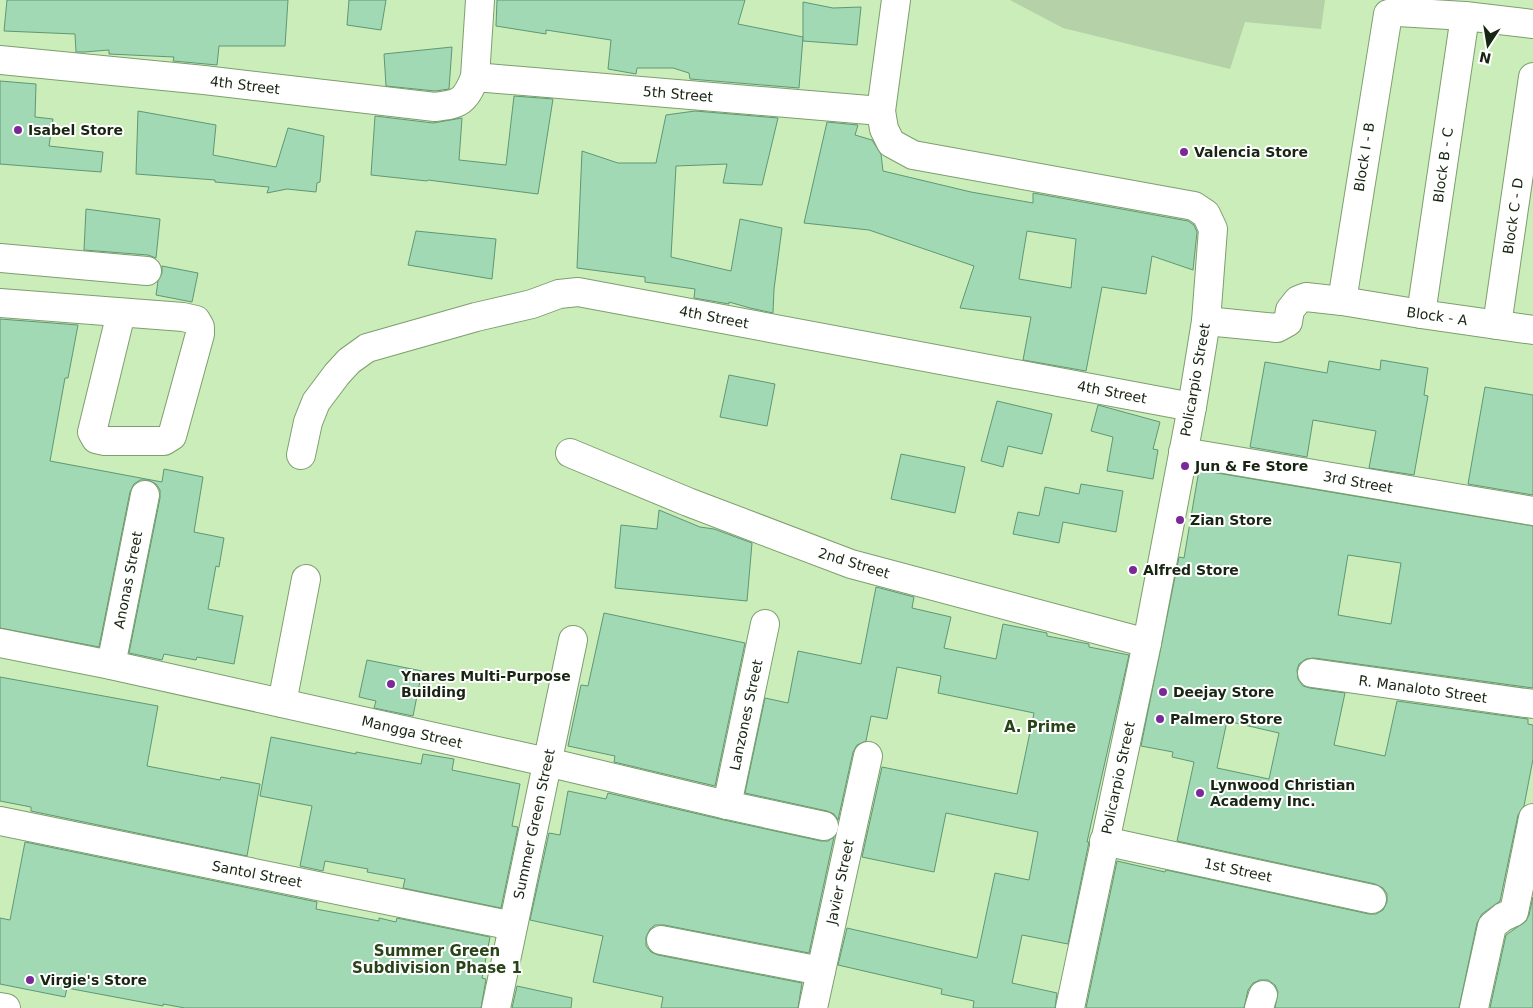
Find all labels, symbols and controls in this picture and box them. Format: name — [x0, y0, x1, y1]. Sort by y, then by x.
north arrow — [1463, 20, 1513, 70]
text: N — [1478, 49, 1493, 67]
street label: 4th Street — [209, 73, 281, 97]
street label: 5th Street — [642, 83, 714, 105]
street label: Block I - B — [1351, 121, 1377, 193]
place label: Isabel Store — [28, 122, 123, 138]
marker: Isabel Store — [12, 124, 24, 136]
street label: Block B - C — [1430, 126, 1456, 204]
place label: Valencia Store — [1194, 144, 1308, 160]
marker: Valencia Store — [1178, 146, 1190, 158]
street label: Block C - D — [1500, 177, 1526, 255]
street label: 4th Street — [678, 302, 751, 332]
street label: Block - A — [1405, 304, 1469, 328]
street label: Policarpio Street — [1177, 322, 1213, 438]
street label: 4th Street — [1076, 377, 1149, 407]
place label: Jun & Fe Store — [1194, 458, 1308, 474]
marker: Jun & Fe Store — [1179, 460, 1191, 472]
street label: 3rd Street — [1322, 468, 1395, 496]
place label: Zian Store — [1190, 512, 1272, 528]
marker: Zian Store — [1174, 514, 1186, 526]
street label: Anonas Street — [111, 530, 145, 630]
street label: 2nd Street — [816, 545, 892, 582]
place label: Alfred Store — [1143, 562, 1239, 578]
marker: Alfred Store — [1127, 564, 1139, 576]
street label: Lanzones Street — [726, 658, 766, 772]
place label: Ynares Multi-Purpose Building — [400, 668, 571, 700]
street label: R. Manaloto Street — [1358, 672, 1489, 706]
marker: Ynares Multi-Purpose Building — [385, 678, 397, 690]
place label: Deejay Store — [1173, 684, 1274, 700]
marker: Deejay Store — [1157, 686, 1169, 698]
place label: Palmero Store — [1170, 711, 1282, 727]
street label: Mangga Street — [360, 713, 464, 751]
marker: Palmero Store — [1154, 713, 1166, 725]
district label: A. Prime — [1004, 718, 1076, 736]
street label: Policarpio Street — [1098, 720, 1138, 836]
street label: Summer Green Street — [510, 747, 558, 901]
place label: Lynwood Christian Academy Inc. — [1210, 777, 1355, 809]
marker: Lynwood Christian Academy Inc. — [1194, 787, 1206, 799]
street label: Javier Street — [823, 838, 857, 927]
street label: 1st Street — [1203, 855, 1274, 885]
street label: Santol Street — [211, 857, 304, 891]
district label: Summer Green Subdivision Phase 1 — [352, 942, 522, 977]
place label: Virgie's Store — [40, 972, 147, 988]
marker: Virgie's Store — [24, 974, 36, 986]

